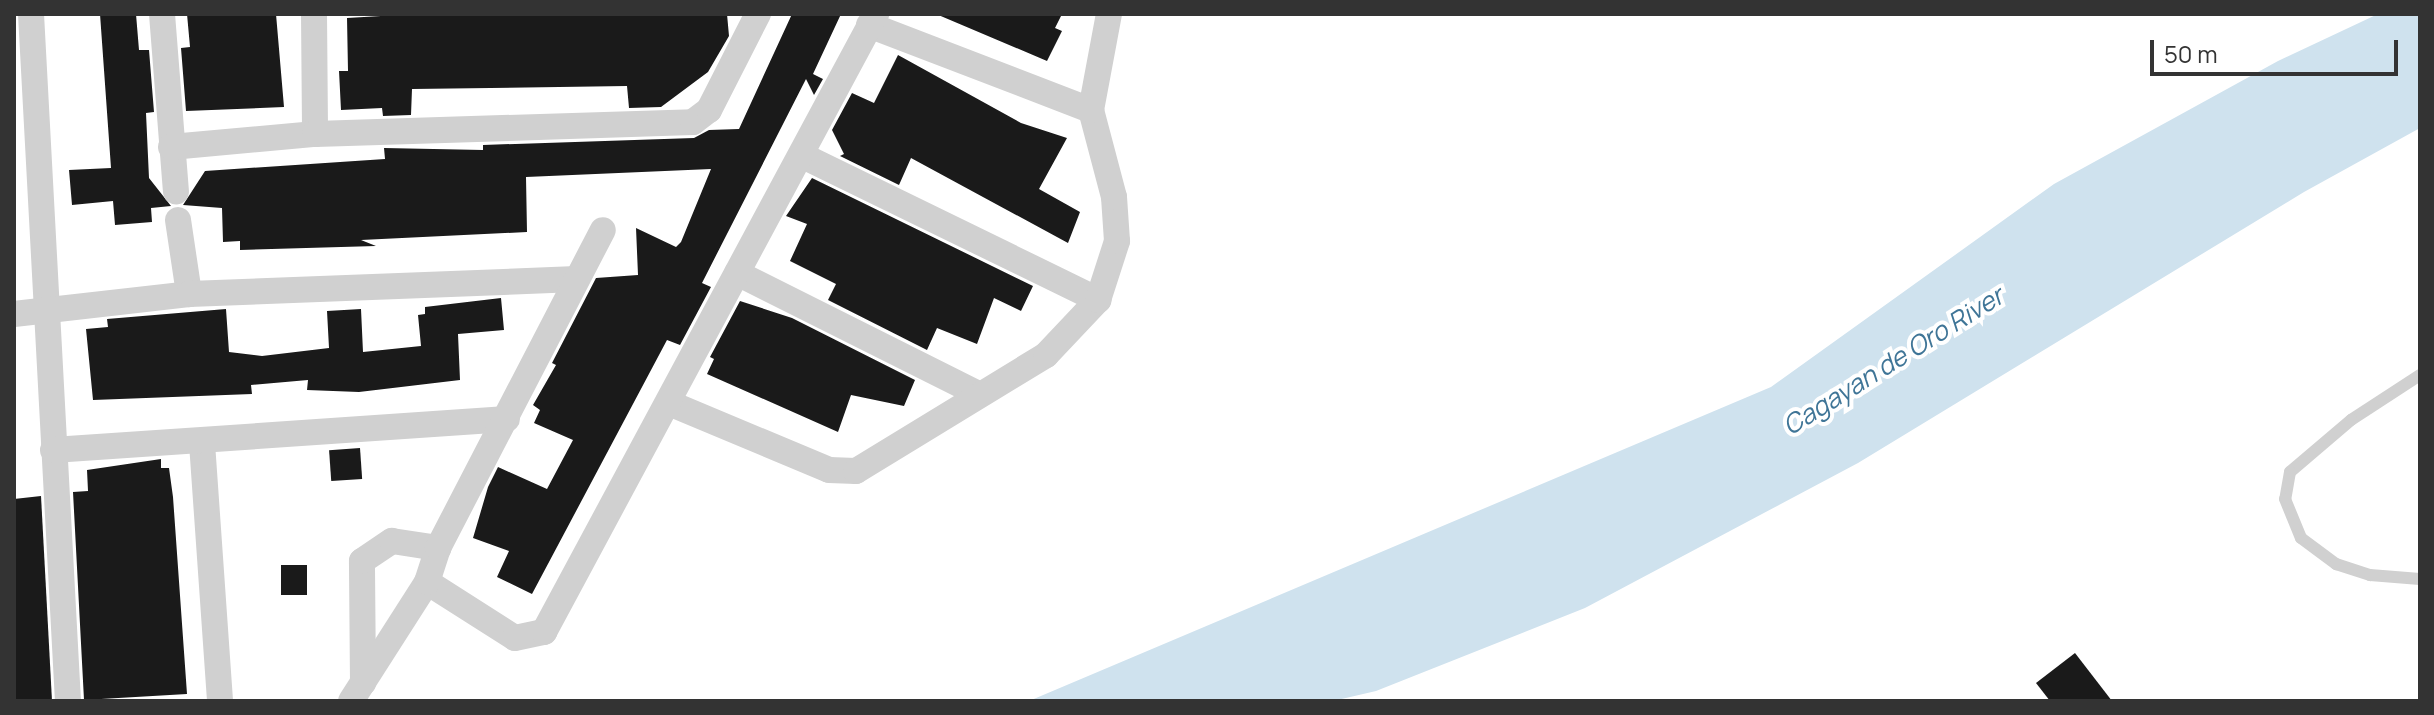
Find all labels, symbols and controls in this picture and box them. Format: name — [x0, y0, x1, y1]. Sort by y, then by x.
scale bar — [2154, 24, 2402, 74]
text: 50 m — [2164, 37, 2218, 70]
water label: Cagayan de Oro River — [1777, 280, 2009, 442]

